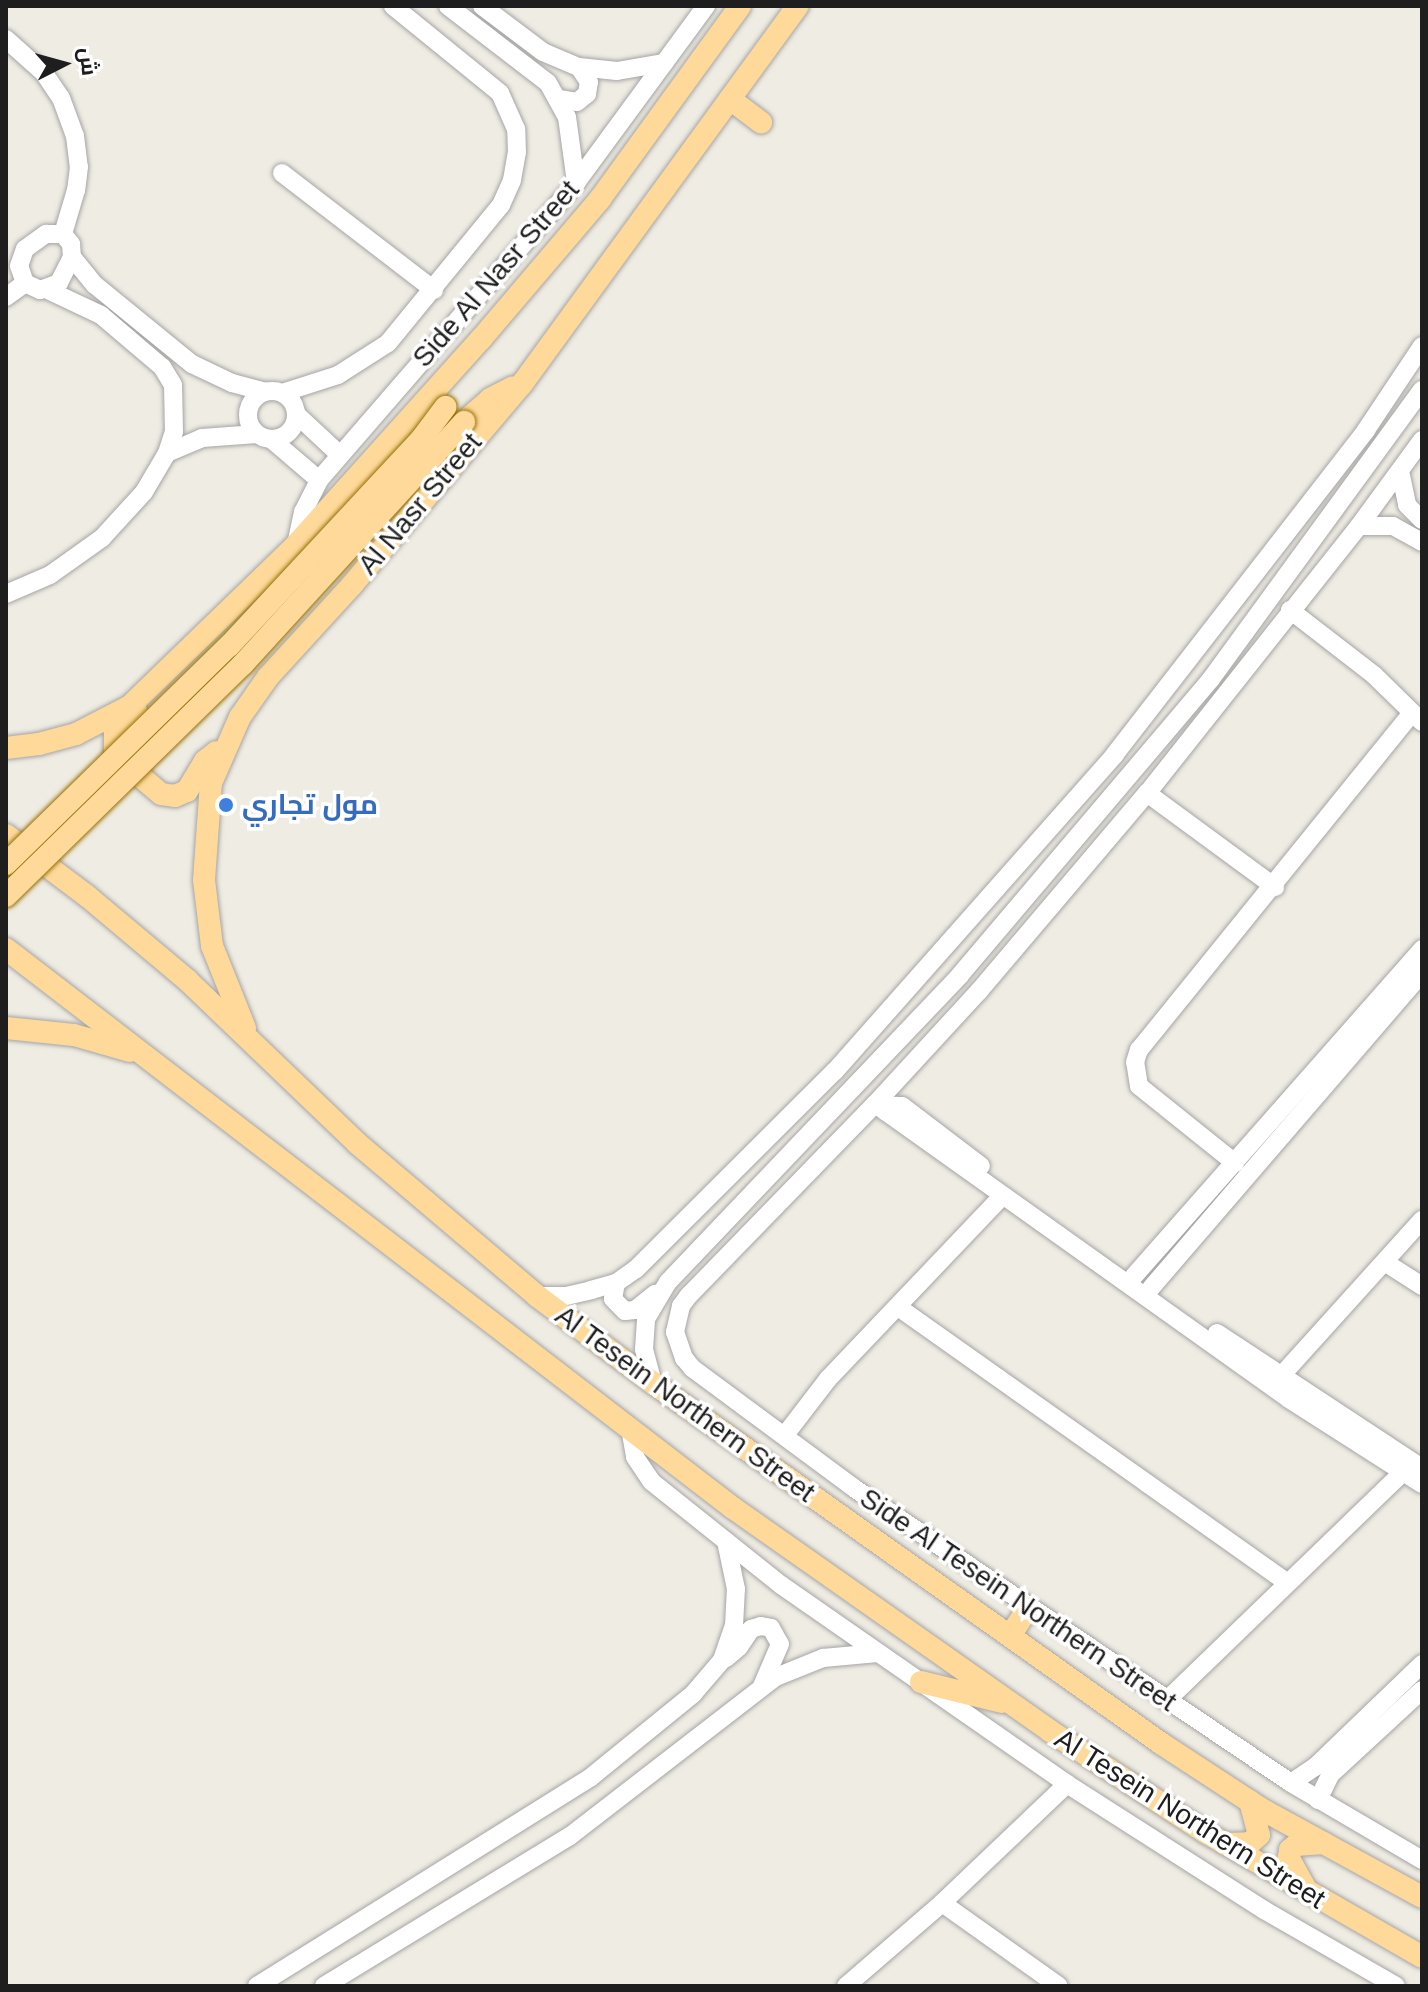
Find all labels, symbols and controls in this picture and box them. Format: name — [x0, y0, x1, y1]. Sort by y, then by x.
north arrow — [24, 24, 104, 104]
text: ش — [74, 46, 102, 77]
street label: Side Al Nasr Street — [405, 173, 587, 375]
street label: Al Nasr Street — [351, 426, 489, 582]
place label: مول تجاري — [242, 788, 378, 822]
marker: مول تجاري — [217, 796, 235, 814]
street label: Al Tesein Northern Street — [549, 1298, 821, 1510]
street label: Side Al Tesein Northern Street — [852, 1481, 1184, 1719]
street label: Al Tesein Northern Street — [1048, 1722, 1332, 1916]

